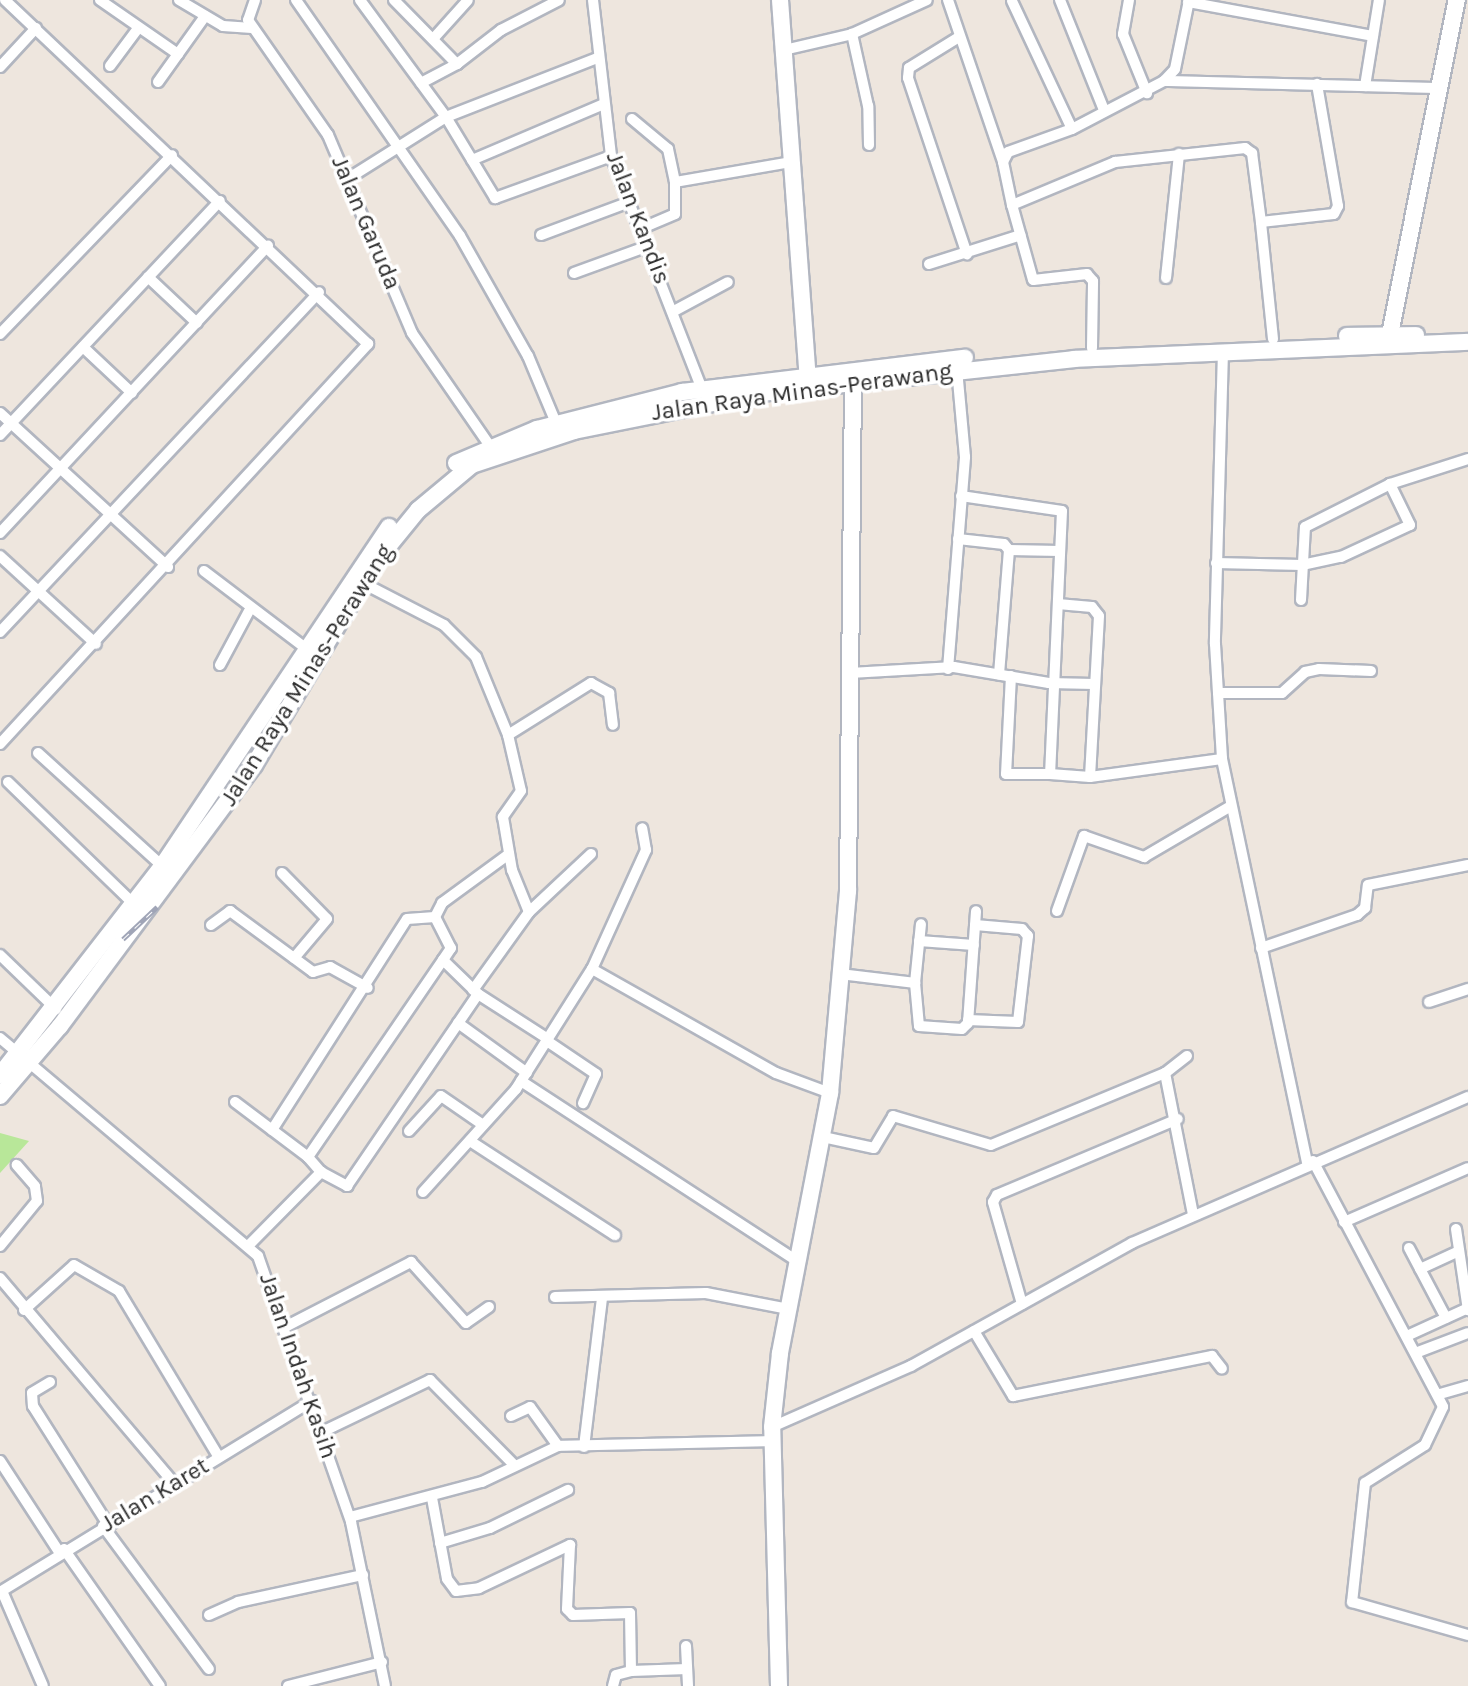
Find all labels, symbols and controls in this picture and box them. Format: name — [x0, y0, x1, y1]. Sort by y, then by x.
street label: Jalan Kandis — [600, 148, 676, 288]
street label: Jalan Garuda — [325, 152, 407, 294]
street label: Jalan Raya Minas-Perawang — [650, 357, 954, 427]
street label: Jalan Raya Minas-Perawang — [214, 539, 400, 811]
street label: Jalan Indah Kasih — [253, 1270, 343, 1462]
street label: Jalan Karet — [96, 1452, 214, 1538]

